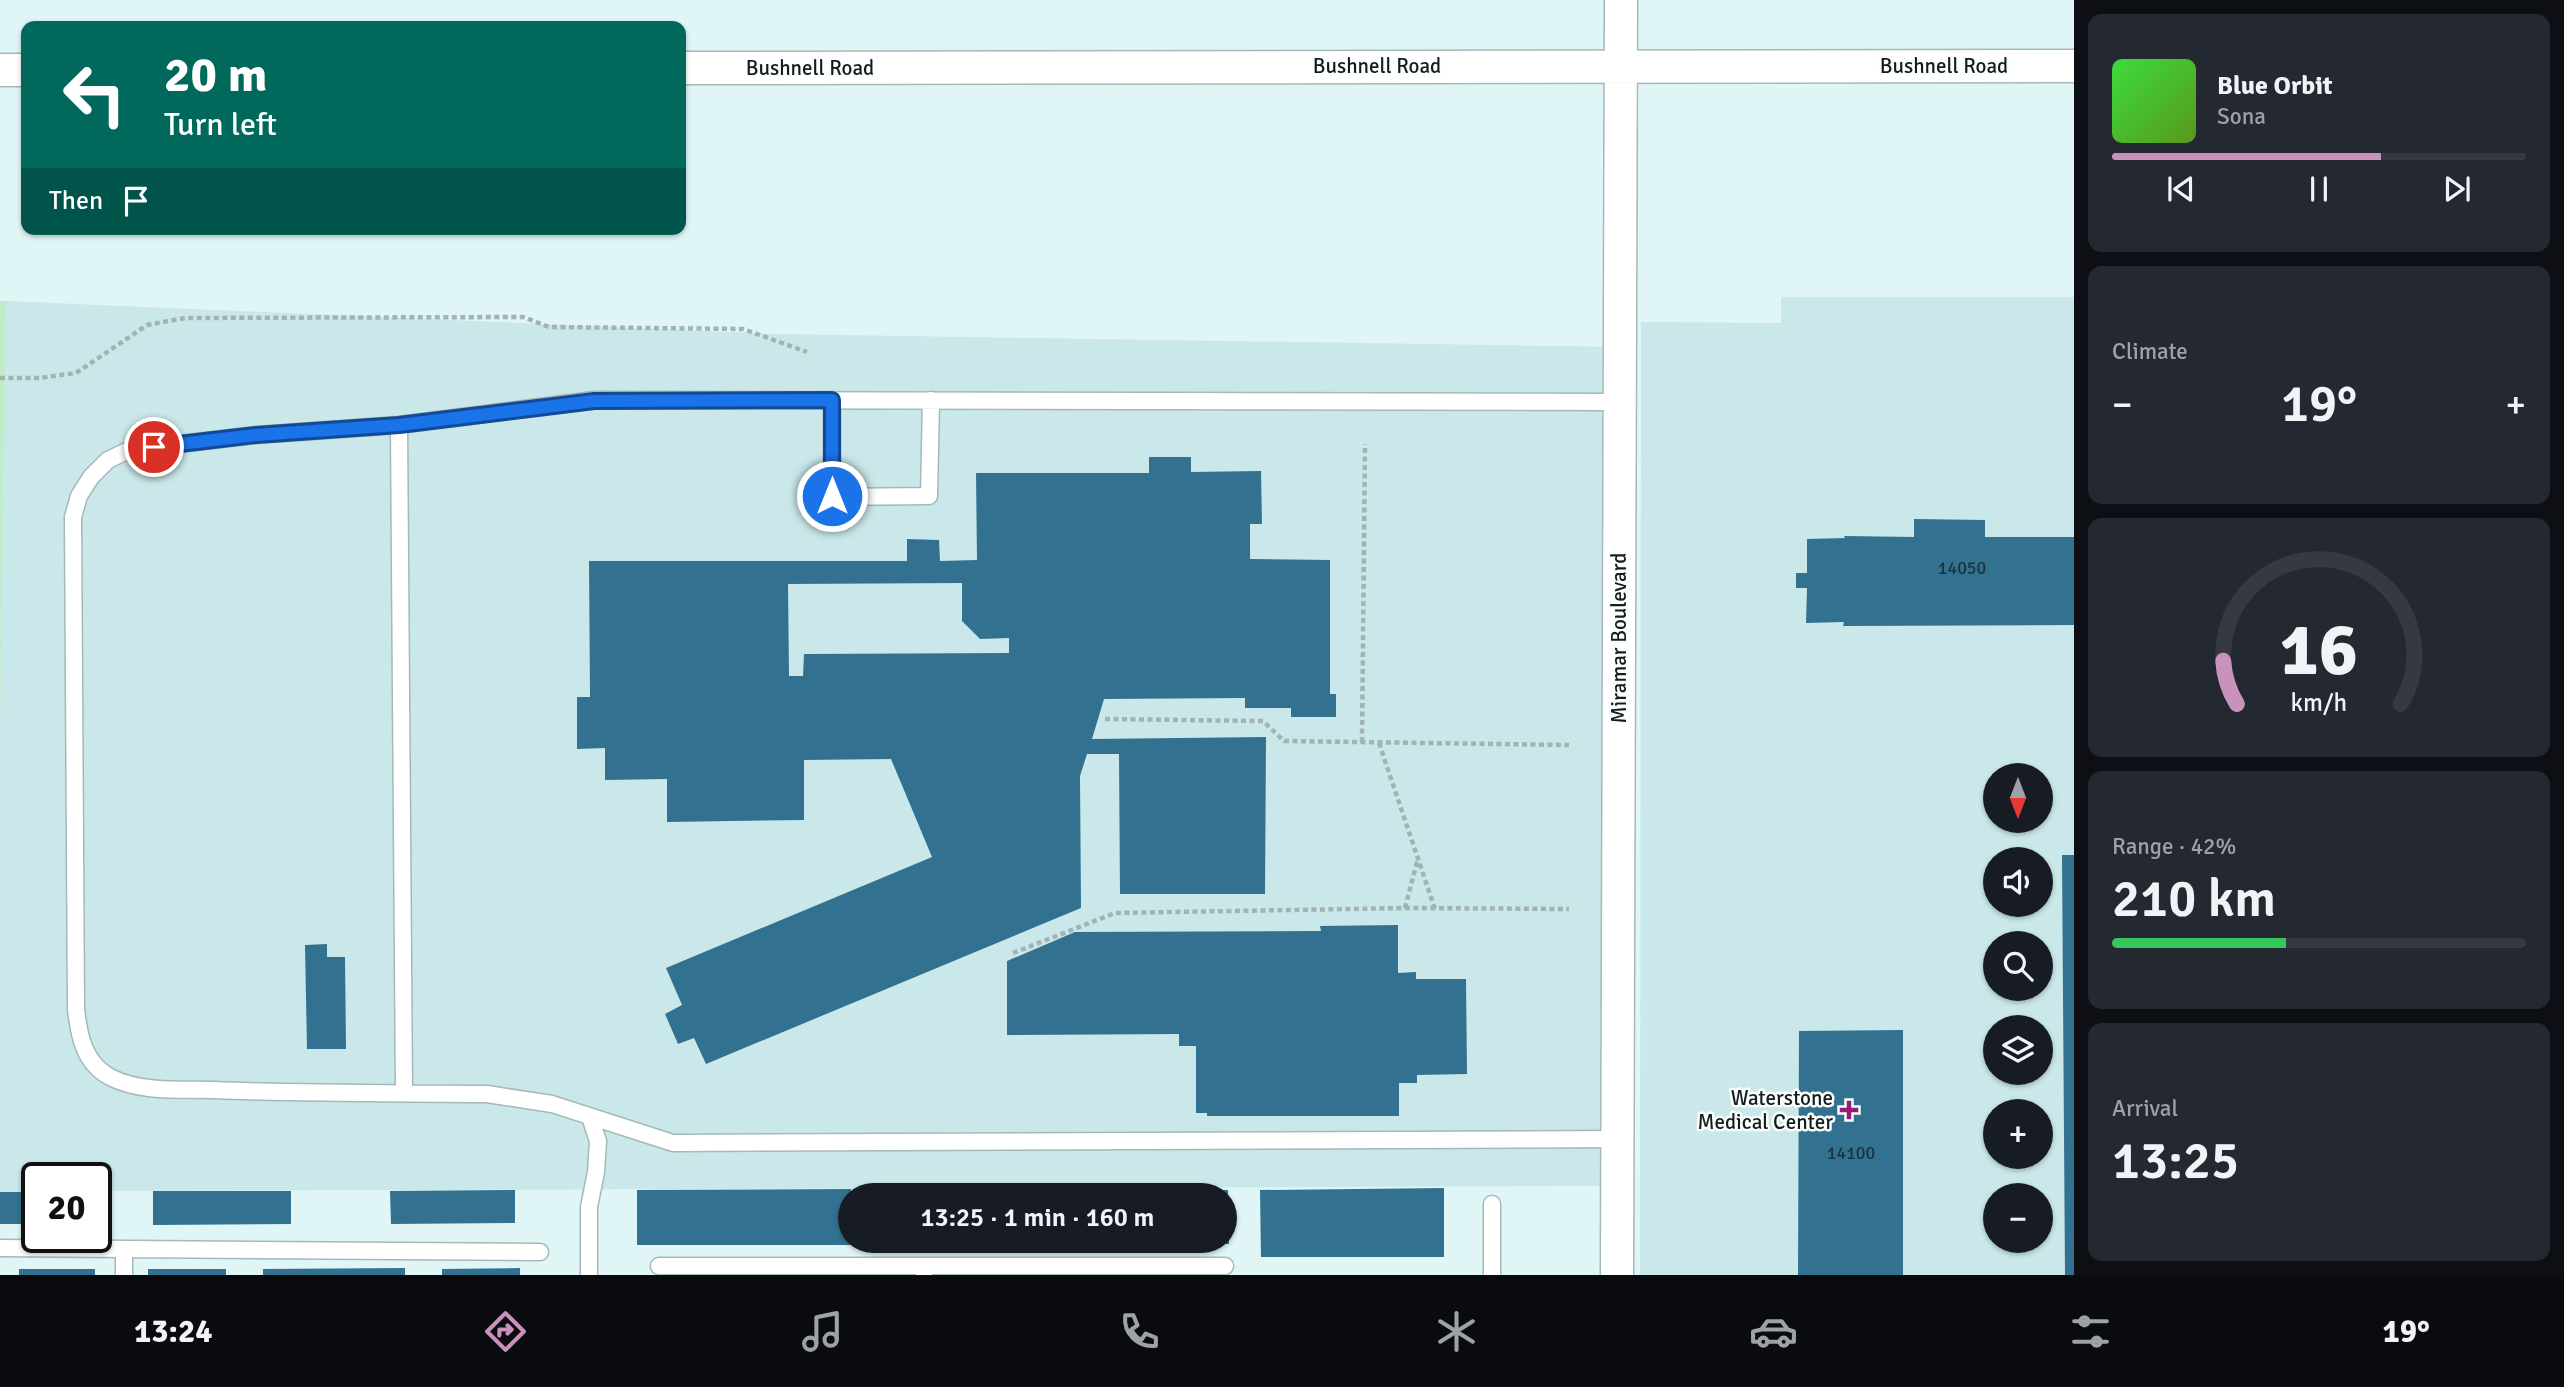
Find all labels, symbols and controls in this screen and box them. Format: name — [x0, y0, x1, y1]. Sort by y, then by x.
text: 20 m — [164, 45, 267, 105]
icon: left — [49, 49, 140, 140]
street label: Bushnell Road — [1313, 53, 1441, 79]
street label: Bushnell Road — [1880, 53, 2008, 79]
street label: Bushnell Road — [746, 55, 874, 81]
text: Blue Orbit — [2217, 70, 2333, 102]
text: Sona — [2217, 102, 2266, 131]
text: Turn left — [164, 105, 277, 144]
icon: previous — [2162, 170, 2200, 208]
icon: pause — [2300, 170, 2338, 208]
icon: next — [2438, 170, 2476, 208]
icon: arrive — [117, 182, 155, 220]
text: Then — [49, 185, 103, 217]
text: Climate — [2112, 337, 2188, 366]
text: 19° — [2281, 372, 2357, 436]
text: − — [2112, 381, 2133, 428]
text: + — [2505, 381, 2526, 428]
pin — [124, 417, 184, 477]
icon: arrive — [135, 428, 173, 466]
position arrow — [795, 459, 869, 533]
street label: Miramar Boulevard — [1606, 553, 1632, 723]
house number: 14050 — [1938, 557, 1986, 579]
text: 16 — [2280, 606, 2358, 695]
text: km/h — [2291, 686, 2347, 717]
north arrow — [1983, 763, 2053, 833]
map controls — [1983, 763, 2053, 1253]
text: Range · 42% — [2112, 832, 2236, 861]
button: sound — [1983, 847, 2053, 917]
text: 210 km — [2112, 867, 2276, 931]
button: search — [1983, 931, 2053, 1001]
button: layers — [1983, 1015, 2053, 1085]
place label: Waterstone Medical Center — [1698, 1085, 1833, 1135]
text: Arrival — [2112, 1094, 2178, 1123]
button: + — [1983, 1099, 2053, 1169]
marker: Waterstone Medical Center — [1839, 1100, 1859, 1120]
text: 13:25 — [2112, 1129, 2239, 1193]
house number: 14100 — [1827, 1142, 1875, 1164]
speed limit sign: 20 — [21, 1162, 112, 1253]
button: − — [1983, 1183, 2053, 1253]
text: 13:25 · 1 min · 160 m — [921, 1202, 1154, 1234]
icon: directions — [481, 1307, 530, 1356]
icon: music — [798, 1307, 847, 1356]
icon: phone — [1115, 1307, 1164, 1356]
icon: climate — [1432, 1307, 1481, 1356]
icon: car — [1749, 1307, 1798, 1356]
icon: filters — [2066, 1307, 2115, 1356]
text: 13:24 — [134, 1312, 213, 1351]
text: 19° — [2383, 1312, 2430, 1351]

